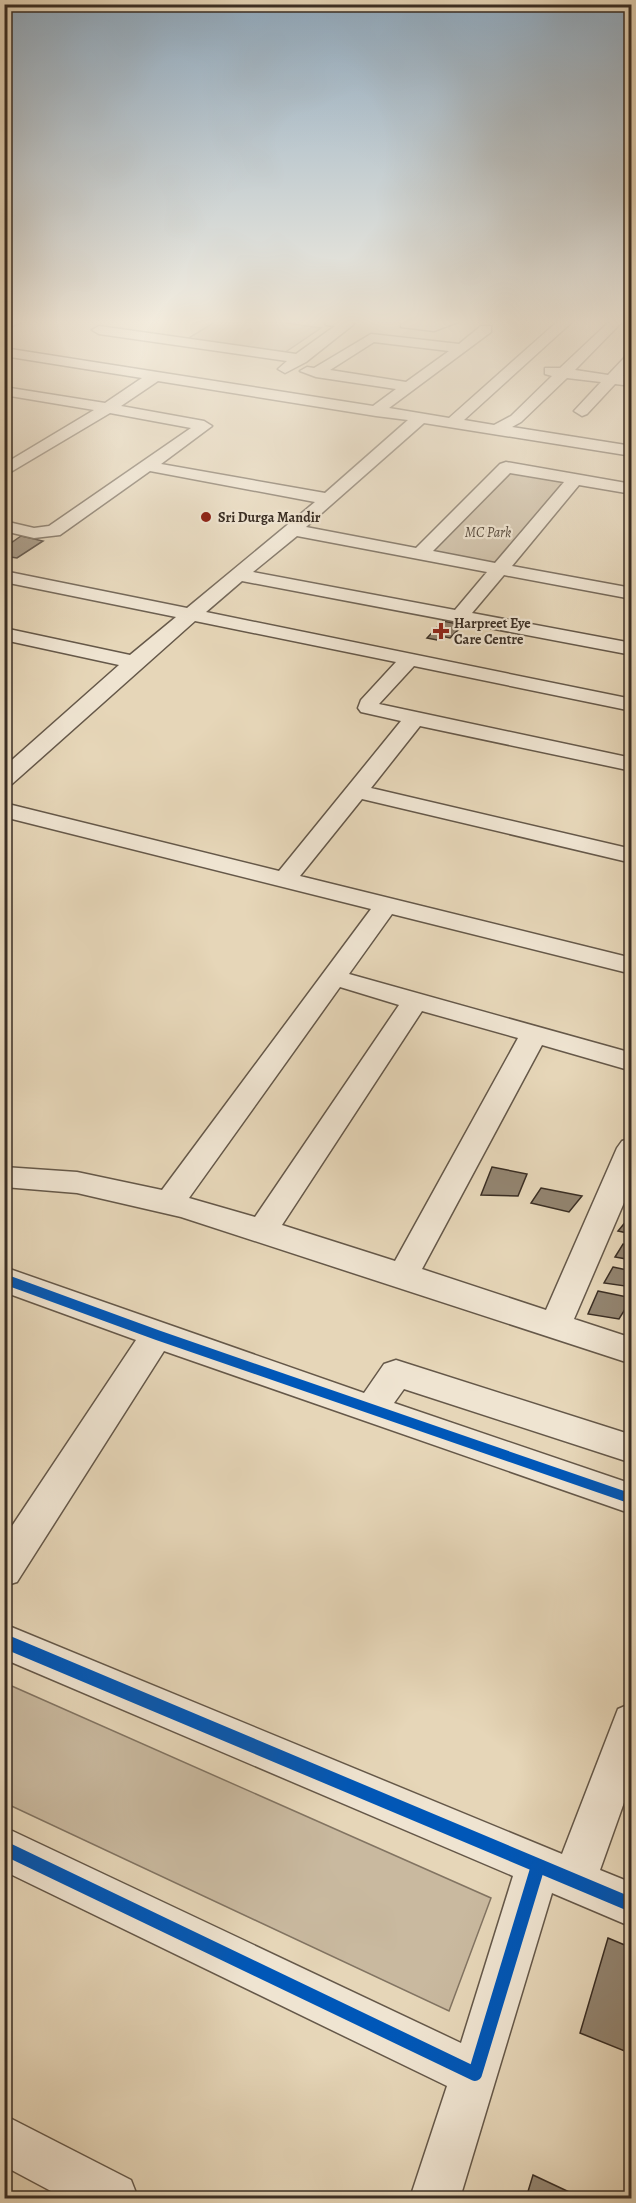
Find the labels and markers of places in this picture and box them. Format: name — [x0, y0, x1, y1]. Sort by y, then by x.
place label: Sri Durga Mandir — [218, 508, 321, 527]
marker: Sri Durga Mandir — [199, 510, 213, 524]
place label: Harpreet Eye Care Centre — [454, 614, 531, 649]
marker: Harpreet Eye Care Centre — [432, 622, 450, 640]

